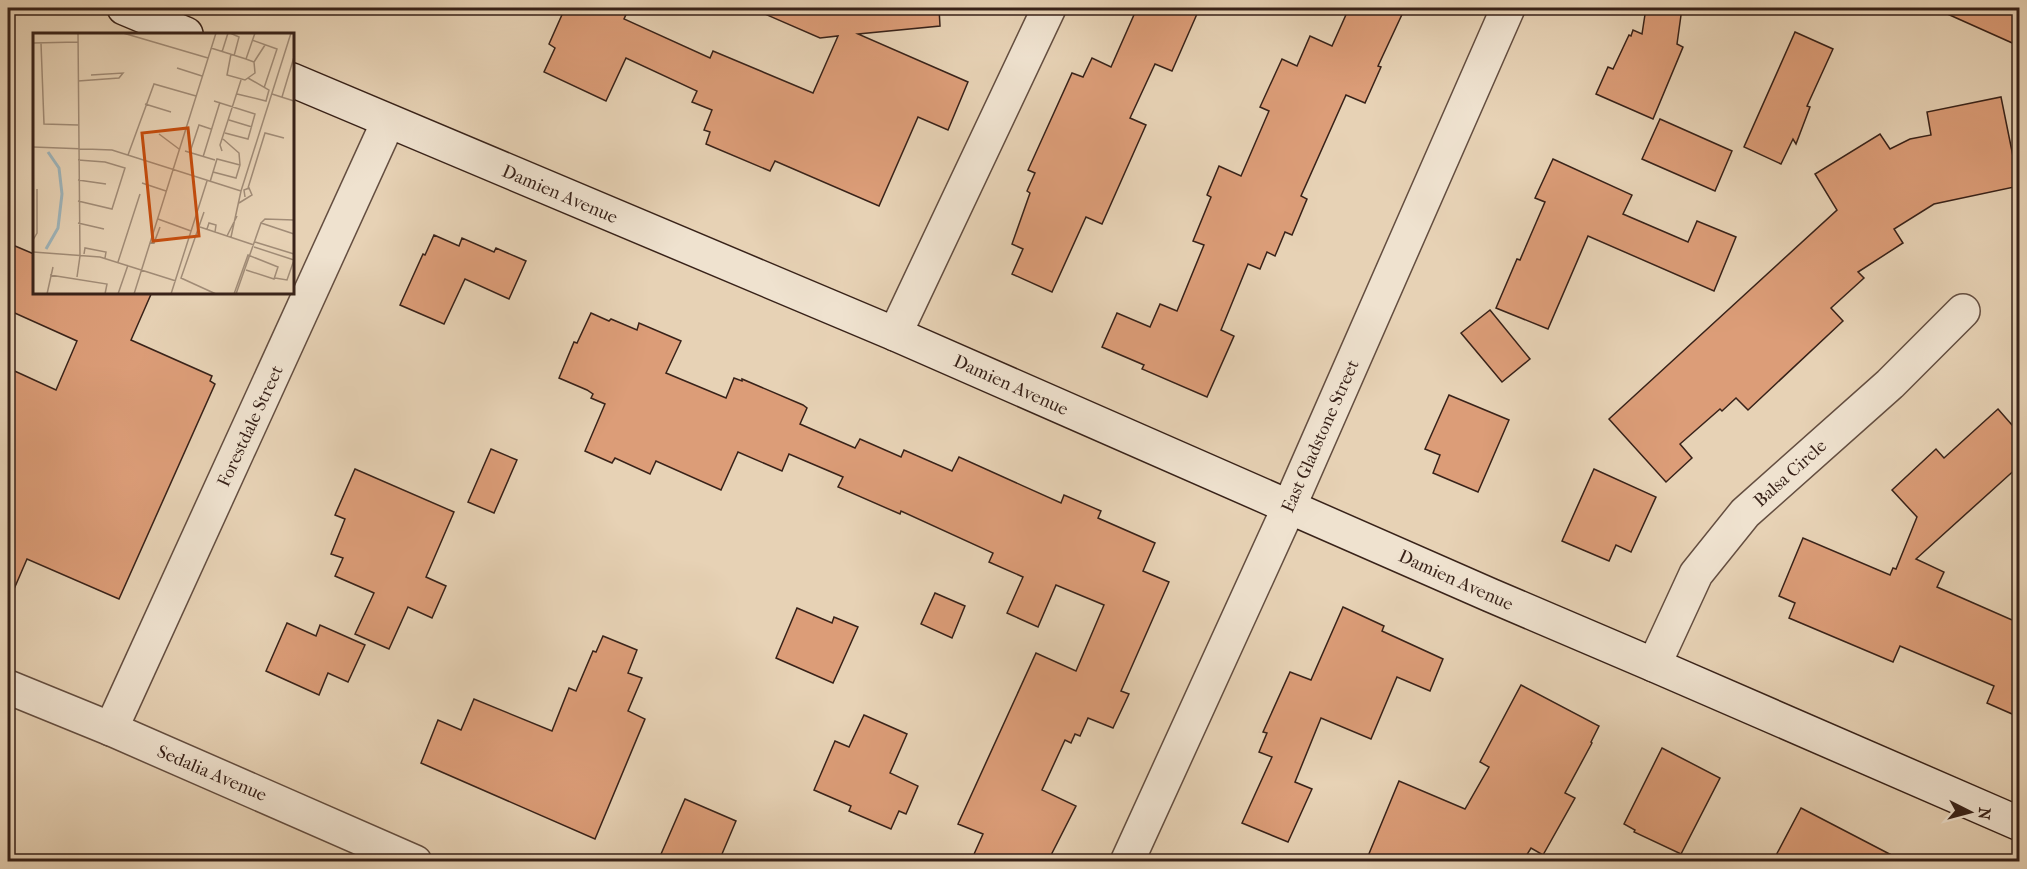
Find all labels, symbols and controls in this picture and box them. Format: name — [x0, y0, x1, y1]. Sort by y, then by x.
inset map — [33, 33, 294, 294]
street label: Damien Avenue — [499, 161, 621, 228]
street label: Damien Avenue — [950, 351, 1072, 420]
street label: East Gladstone Street — [1277, 356, 1364, 516]
street label: Forestdale Street — [213, 362, 288, 490]
street label: Balsa Circle — [1750, 435, 1831, 511]
street label: Damien Avenue — [1395, 546, 1517, 615]
street label: Sedalia Avenue — [154, 741, 270, 806]
north arrow — [1940, 782, 2000, 842]
text: N — [1974, 806, 1995, 821]

